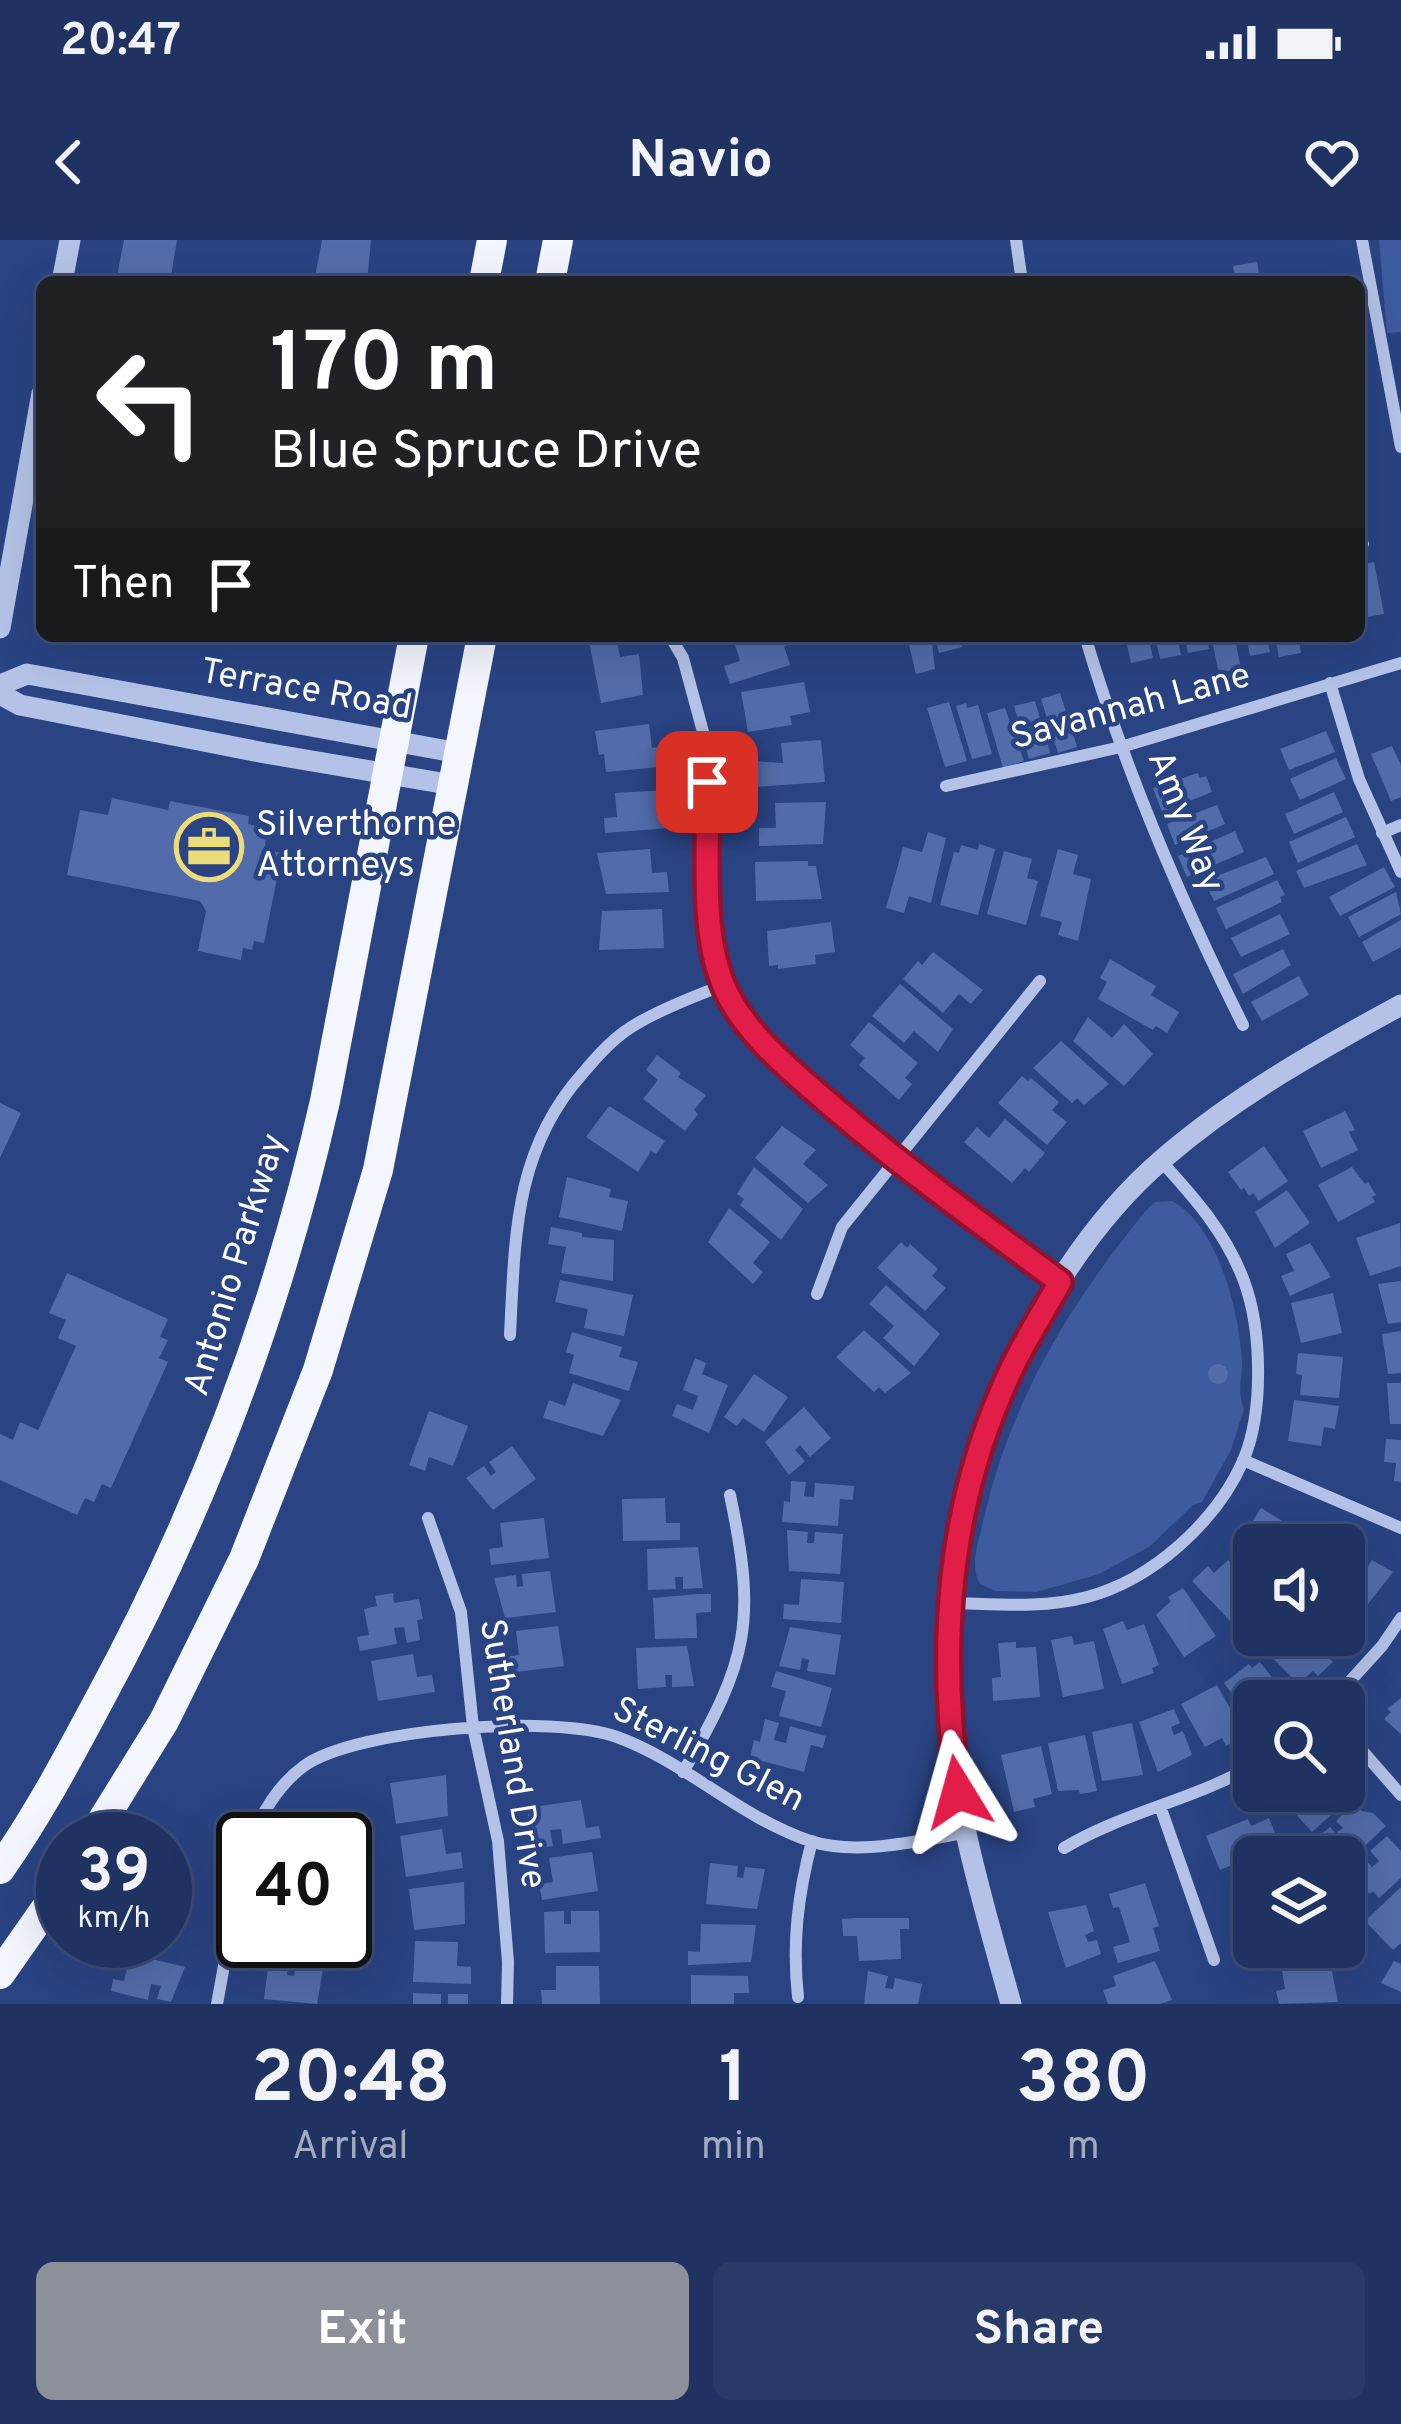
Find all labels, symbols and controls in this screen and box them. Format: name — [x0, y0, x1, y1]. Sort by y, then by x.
text: 20:47 — [60, 14, 181, 71]
text: Navio — [628, 128, 773, 197]
icon: back — [36, 129, 102, 195]
icon: heart — [1299, 129, 1365, 195]
text: 170 m — [270, 315, 498, 421]
icon: left — [72, 324, 228, 480]
text: Blue Spruce Drive — [270, 419, 702, 488]
icon: arrive — [198, 552, 264, 618]
text: Then — [72, 557, 174, 614]
street label: Terrace Road — [197, 650, 415, 732]
street label: Savannah Lane — [1006, 654, 1256, 762]
pin — [656, 731, 758, 833]
street label: Amy Way — [1135, 744, 1233, 900]
icon: arrive — [674, 749, 740, 815]
place label: Silverthorne Attorneys — [256, 803, 456, 890]
office icon: Silverthorne Attorneys — [174, 812, 244, 882]
street label: Antonio Parkway — [175, 1128, 299, 1402]
map controls — [1233, 1524, 1365, 1968]
button: sound — [1233, 1524, 1365, 1656]
street label: Sutherland Drive — [467, 1616, 555, 1892]
button: search — [1233, 1680, 1365, 1812]
street label: Sterling Glen — [604, 1688, 812, 1824]
position arrow — [895, 1729, 1021, 1855]
speed limit sign: 40 — [216, 1812, 372, 1968]
button: layers — [1233, 1836, 1365, 1968]
text: 39 — [78, 1837, 150, 1913]
text: km/h — [78, 1901, 150, 1938]
text: 20:48 — [250, 2036, 451, 2128]
text: 1 — [719, 2036, 748, 2128]
text: 380 — [1016, 2036, 1151, 2128]
text: Arrival — [292, 2124, 409, 2173]
text: min — [701, 2124, 766, 2173]
text: m — [1067, 2124, 1100, 2173]
button: Exit — [36, 2262, 689, 2400]
button: Share — [713, 2262, 1365, 2400]

